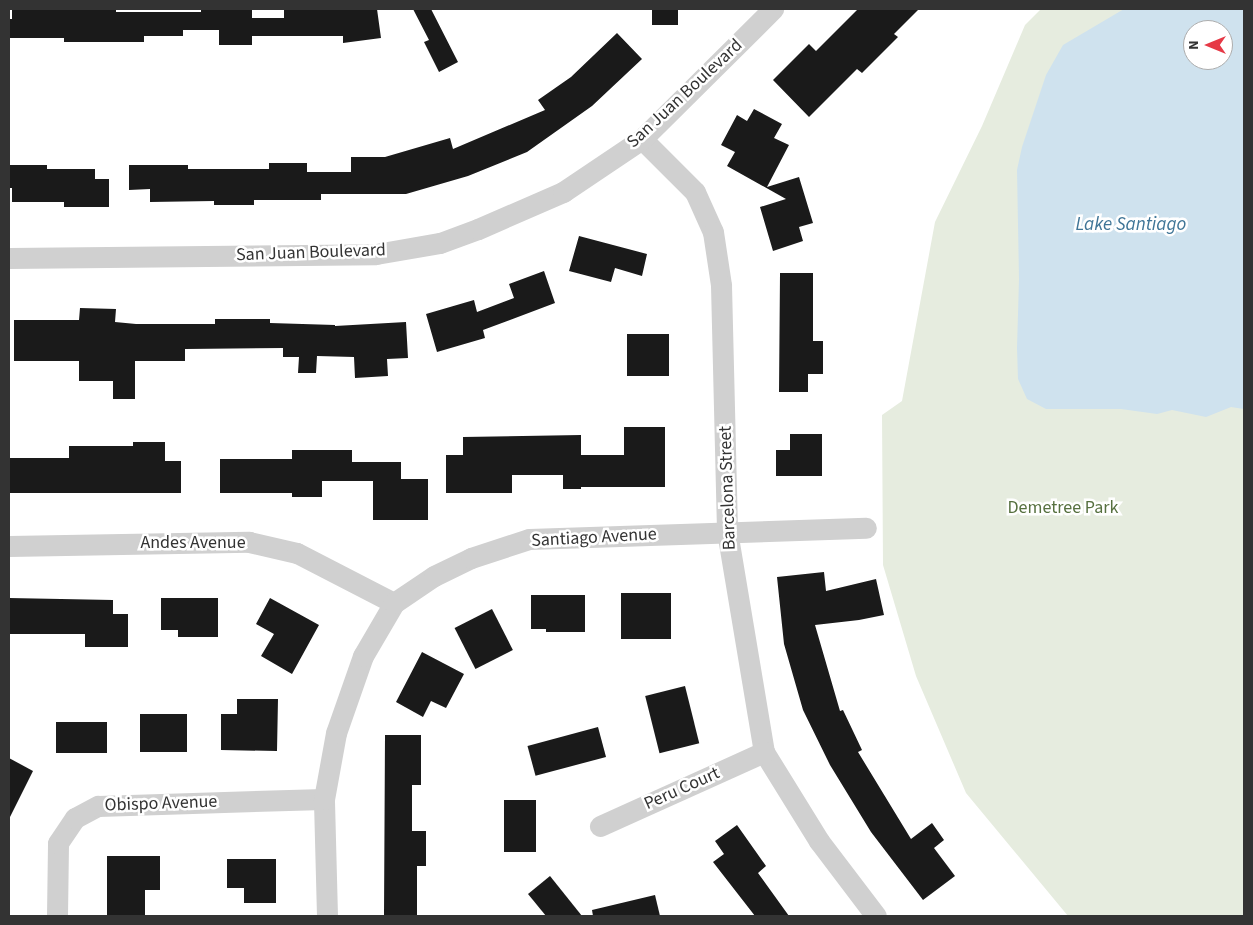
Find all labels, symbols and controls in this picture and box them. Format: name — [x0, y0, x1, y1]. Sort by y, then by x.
north arrow — [1183, 20, 1233, 70]
street label: San Juan Boulevard — [623, 35, 747, 153]
text: N — [1184, 40, 1204, 50]
water label: Lake Santiago — [1076, 214, 1186, 236]
street label: San Juan Boulevard — [236, 240, 386, 266]
street label: Barcelona Street — [715, 425, 741, 551]
park label: Demetree Park — [1008, 497, 1118, 519]
street label: Santiago Avenue — [531, 524, 657, 552]
street label: Andes Avenue — [140, 532, 246, 554]
street label: Peru Court — [641, 763, 723, 815]
street label: Obispo Avenue — [104, 791, 218, 817]

